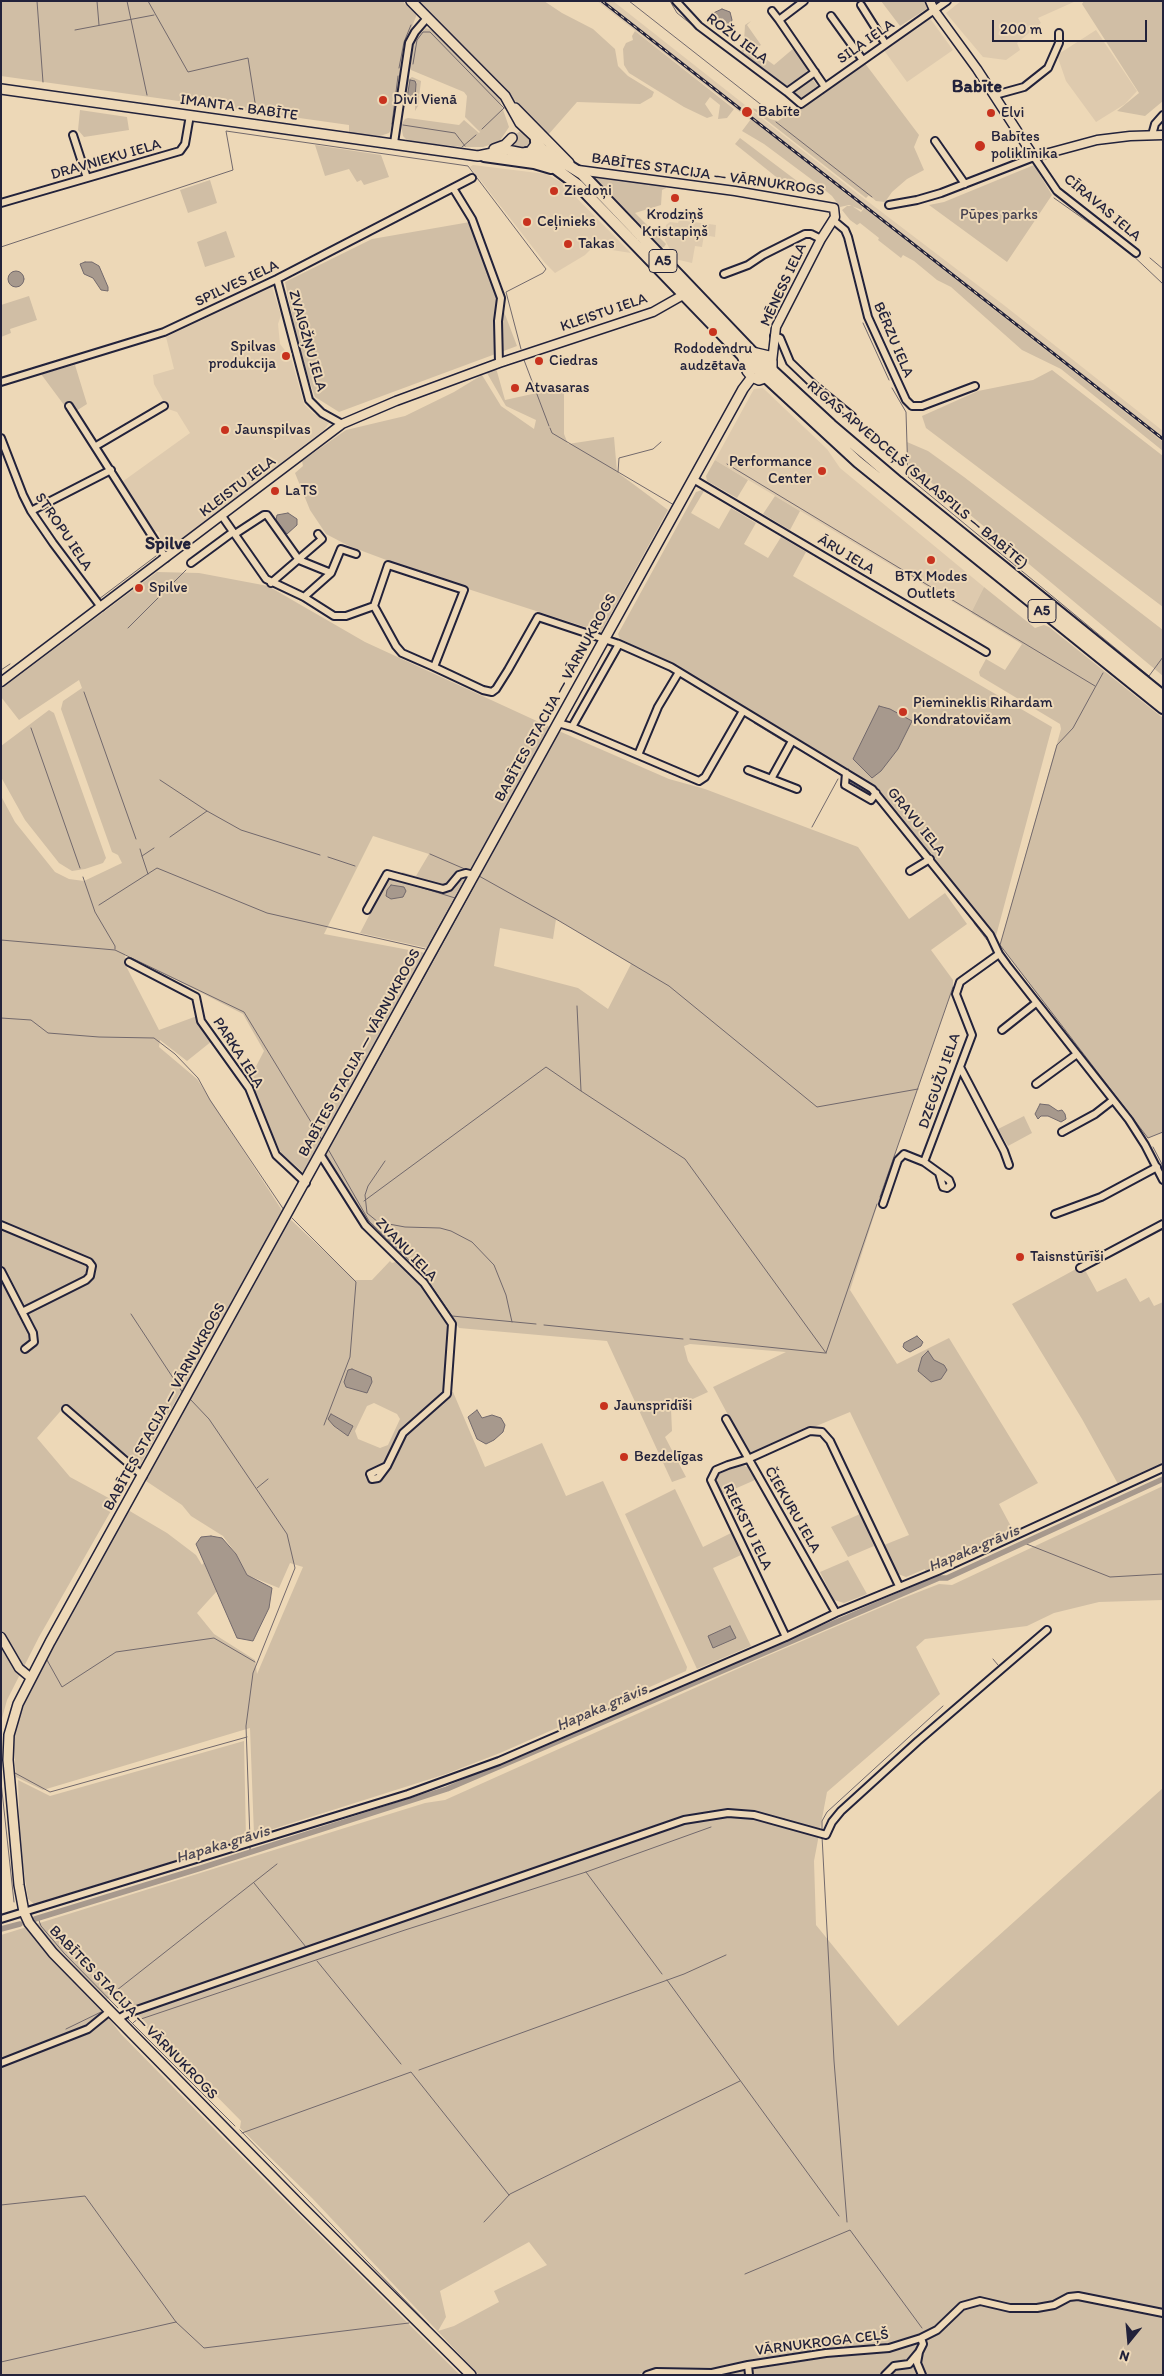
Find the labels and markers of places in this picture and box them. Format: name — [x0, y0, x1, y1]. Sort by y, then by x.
place label: Divi Vienā — [393, 91, 457, 109]
marker: Divi Vienā — [377, 94, 389, 106]
place label: Babīte — [758, 103, 800, 121]
place label: Elvi — [1001, 104, 1024, 122]
marker: Babīte — [740, 105, 754, 119]
marker: Elvi — [985, 107, 997, 119]
place label: Babītes poliklīnika — [991, 128, 1058, 163]
marker: Babītes poliklīnika — [973, 139, 987, 153]
place label: Ziedoņi — [564, 182, 612, 200]
marker: Ziedoņi — [548, 185, 560, 197]
marker: Krodziņš Kristapiņš — [669, 192, 681, 204]
place label: Krodziņš Kristapiņš — [642, 206, 708, 241]
place label: Ceļinieks — [537, 213, 596, 231]
marker: Ceļinieks — [521, 216, 533, 228]
place label: Takas — [578, 235, 615, 253]
marker: Takas — [562, 238, 574, 250]
marker: Rododendru audzētava — [707, 326, 719, 338]
place label: Spilvas produkcija — [208, 338, 276, 373]
place label: Rododendru audzētava — [674, 340, 752, 375]
marker: Spilvas produkcija — [280, 350, 292, 362]
place label: Ciedras — [549, 352, 598, 370]
marker: Ciedras — [533, 355, 545, 367]
place label: Atvasaras — [525, 379, 590, 397]
marker: Atvasaras — [509, 382, 521, 394]
place label: Jaunspilvas — [235, 421, 311, 439]
marker: Jaunspilvas — [219, 424, 231, 436]
place label: Performance Center — [729, 453, 812, 488]
marker: Performance Center — [816, 465, 828, 477]
place label: LaTS — [285, 482, 317, 500]
marker: LaTS — [269, 485, 281, 497]
marker: BTX Modes Outlets — [925, 554, 937, 566]
place label: BTX Modes Outlets — [895, 568, 967, 603]
place label: Spilve — [149, 579, 188, 597]
marker: Spilve — [133, 582, 145, 594]
place label: Piemineklis Rihardam Kondratovičam — [913, 694, 1053, 729]
marker: Piemineklis Rihardam Kondratovičam — [897, 706, 909, 718]
place label: Taisnstūrīši — [1030, 1248, 1104, 1266]
marker: Taisnstūrīši — [1014, 1251, 1026, 1263]
place label: Jaunsprīdīši — [614, 1397, 692, 1415]
marker: Jaunsprīdīši — [598, 1400, 610, 1412]
place label: Bezdelīgas — [634, 1448, 703, 1466]
marker: Bezdelīgas — [618, 1451, 630, 1463]

